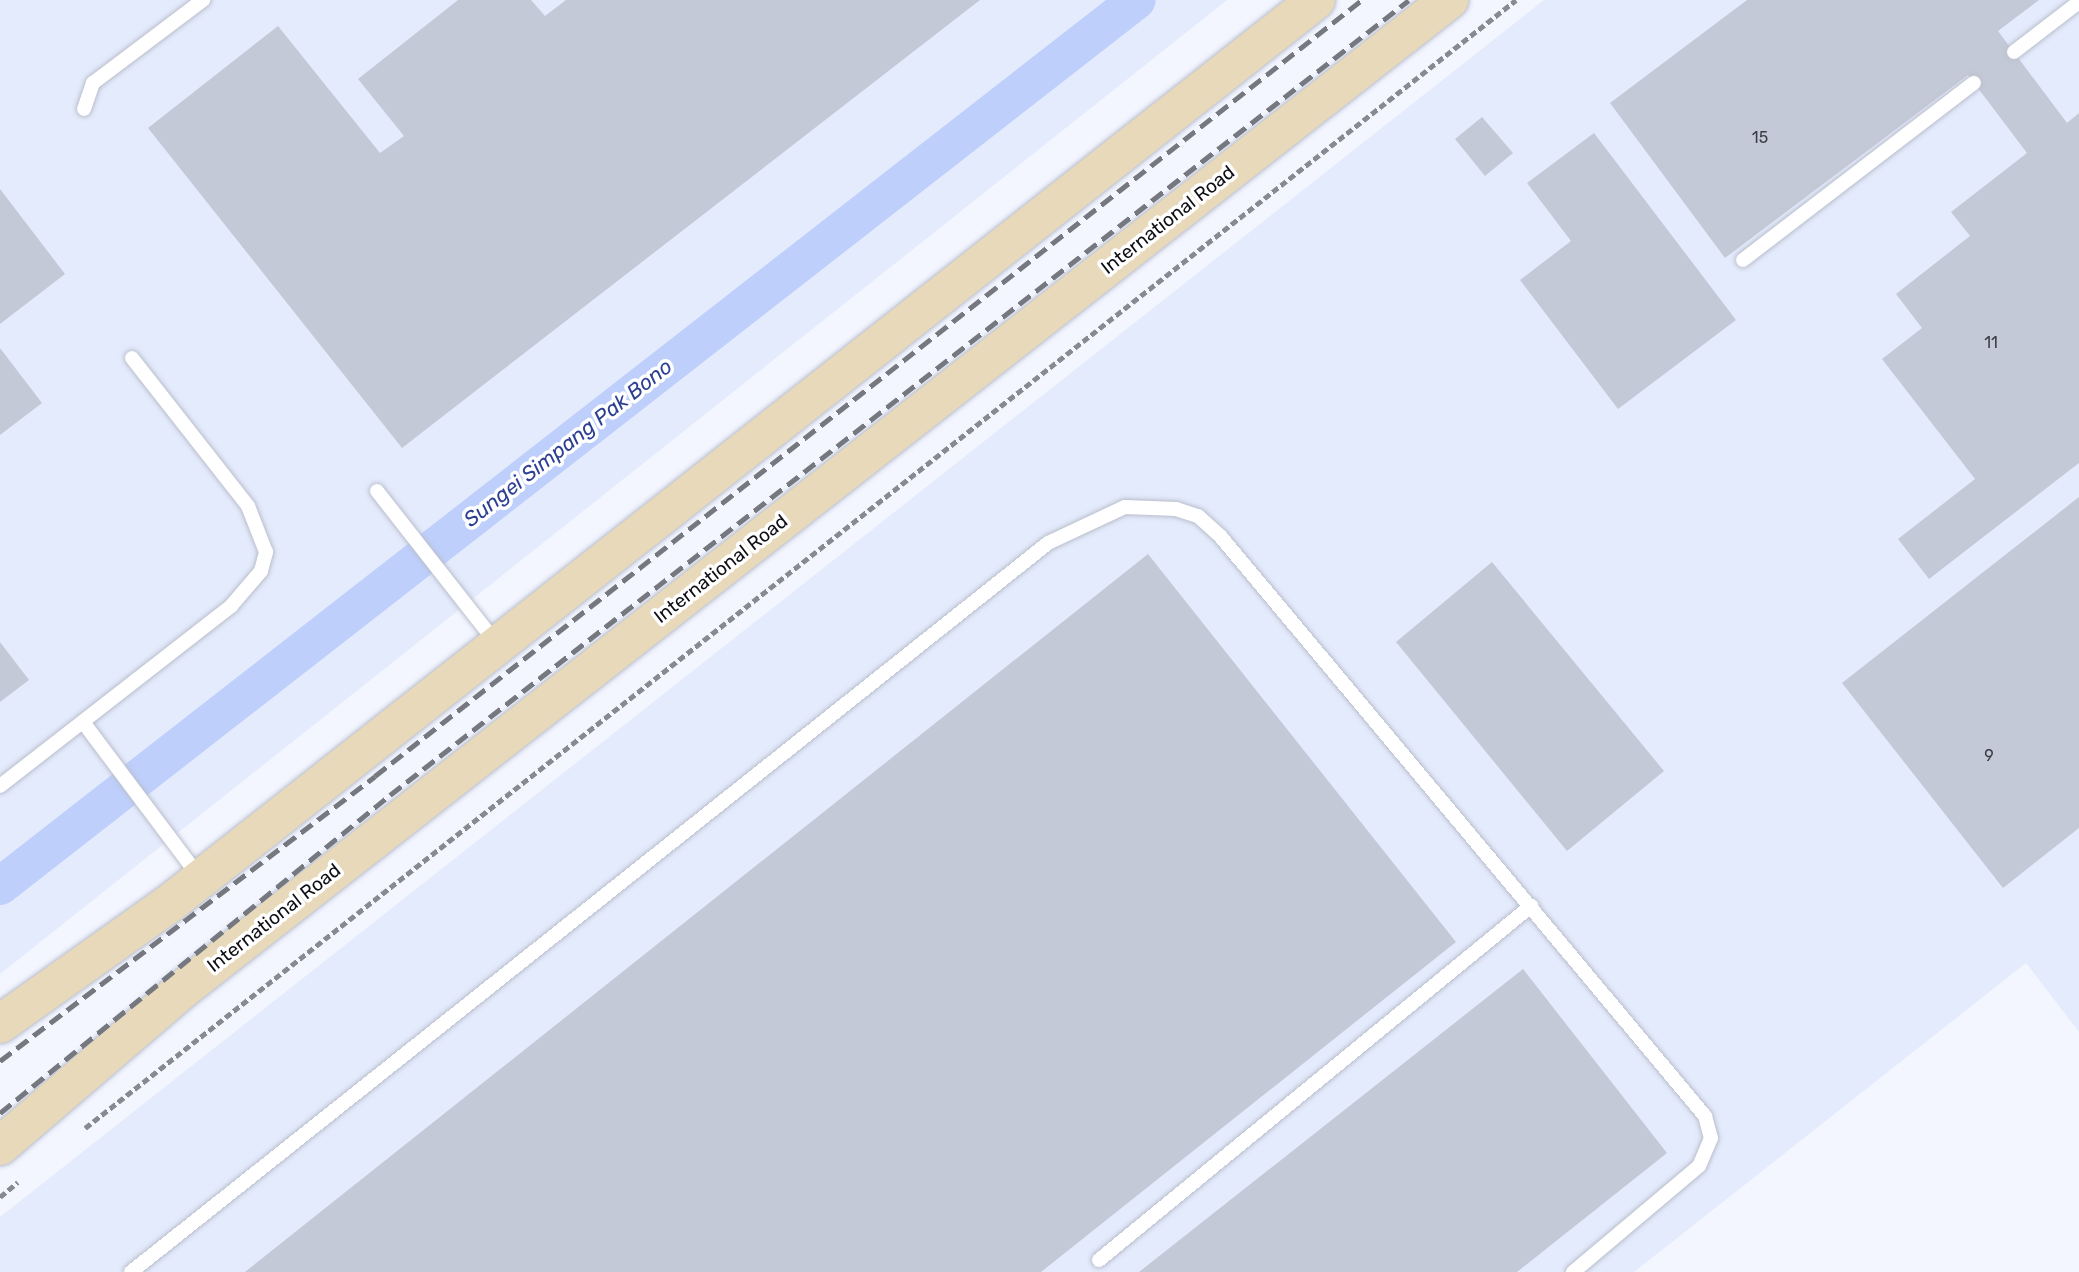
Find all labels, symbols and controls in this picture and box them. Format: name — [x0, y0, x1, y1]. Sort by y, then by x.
house number: 15 — [1752, 128, 1768, 148]
street label: International Road — [1097, 161, 1239, 279]
house number: 11 — [1984, 333, 1998, 353]
water label: Sungei Simpang Pak Bono — [459, 354, 677, 532]
street label: International Road — [650, 510, 792, 628]
house number: 9 — [1984, 746, 1994, 766]
street label: International Road — [203, 859, 345, 977]

